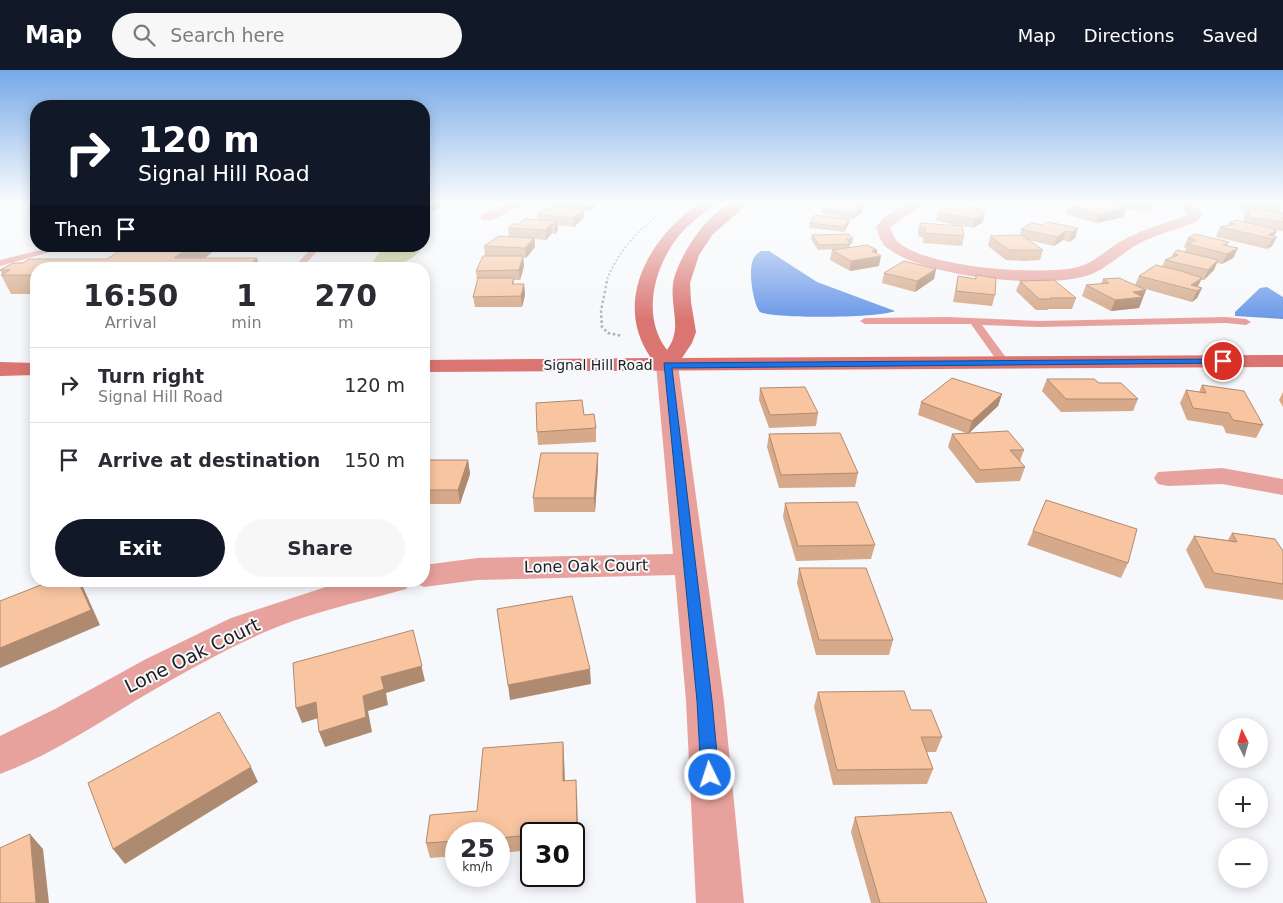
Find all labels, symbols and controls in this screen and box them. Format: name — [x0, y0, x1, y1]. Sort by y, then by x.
search box — [112, 13, 462, 58]
text: Map — [25, 21, 82, 49]
icon: search — [130, 21, 158, 49]
text: Search here — [170, 24, 284, 46]
text: Map — [1018, 25, 1056, 46]
text: Directions — [1084, 25, 1174, 46]
text: Saved — [1202, 25, 1258, 46]
icon: right — [55, 120, 120, 185]
text: 120 m — [138, 120, 260, 160]
text: Signal Hill Road — [138, 161, 310, 186]
icon: arrive — [112, 215, 140, 243]
text: Then — [55, 218, 102, 240]
text: 16:50 — [83, 278, 178, 313]
text: 1 — [236, 278, 257, 313]
text: 270 — [314, 278, 377, 313]
text: Arrival — [105, 313, 157, 332]
text: min — [231, 313, 262, 332]
text: m — [338, 313, 354, 332]
pin — [1202, 340, 1244, 382]
icon: arrive — [1209, 347, 1237, 375]
street label: Signal Hill Road — [543, 357, 653, 373]
text: Turn right — [98, 365, 204, 387]
icon: right — [55, 371, 83, 399]
text: 120 m — [344, 374, 405, 396]
text: Signal Hill Road — [98, 387, 223, 406]
icon: arrive — [55, 446, 83, 474]
text: Arrive at destination — [98, 449, 320, 471]
text: 150 m — [344, 449, 405, 471]
button: Exit — [55, 519, 225, 577]
button: Share — [235, 519, 405, 577]
street label: Lone Oak Court — [524, 555, 648, 577]
street label: Lone Oak Court — [121, 613, 263, 697]
north arrow — [1218, 718, 1268, 768]
map controls — [1218, 718, 1268, 888]
position arrow — [683, 748, 735, 800]
button: + — [1218, 778, 1268, 828]
speed limit sign: 30 — [520, 822, 585, 887]
text: 25 — [460, 834, 495, 863]
button: − — [1218, 838, 1268, 888]
text: km/h — [462, 860, 493, 874]

